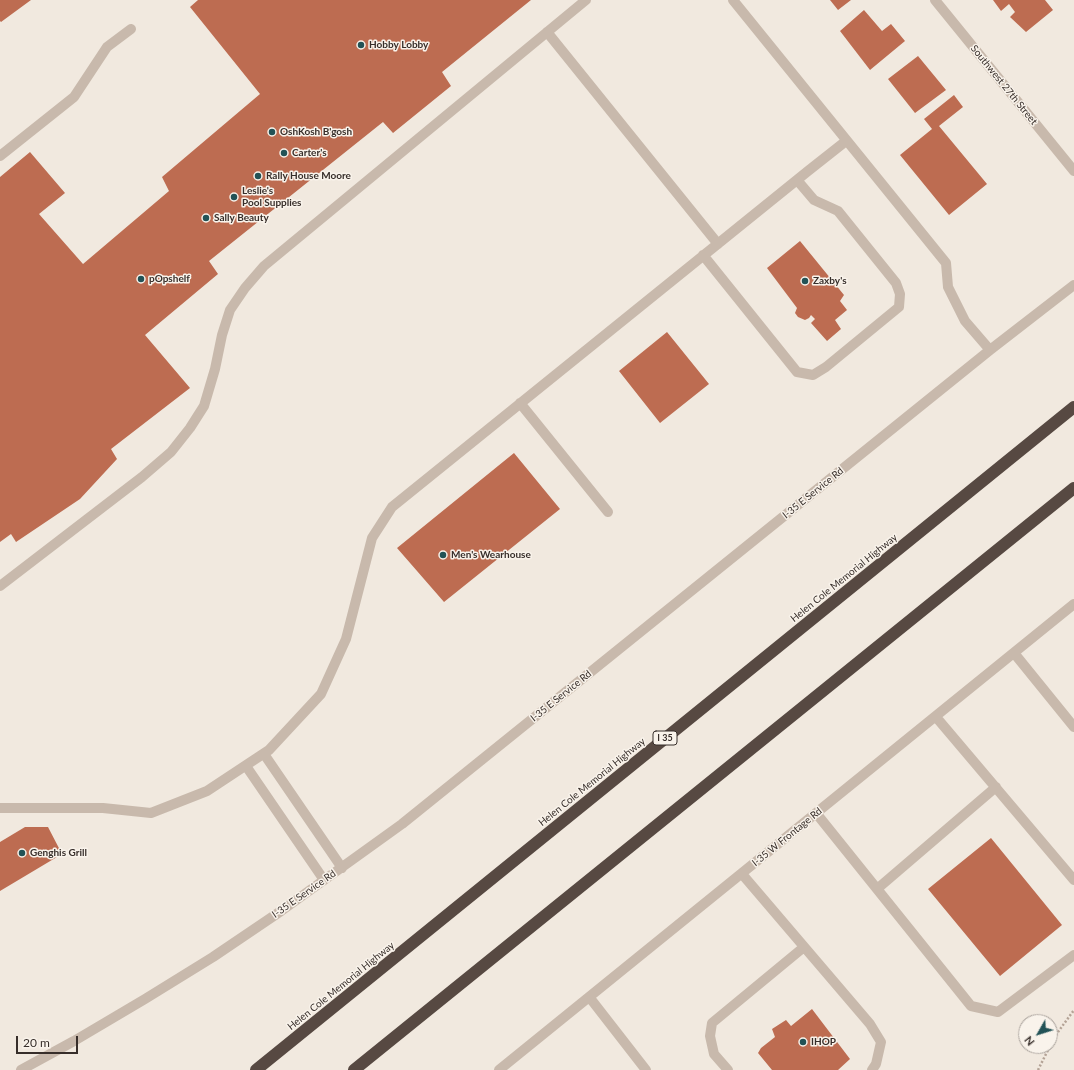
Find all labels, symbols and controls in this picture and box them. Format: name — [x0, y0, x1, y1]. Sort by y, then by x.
place label: Hobby Lobby — [369, 39, 428, 51]
marker: Hobby Lobby — [356, 40, 366, 50]
street label: Southwest 27th Street — [968, 43, 1040, 127]
place label: OshKosh B'gosh — [280, 126, 352, 138]
marker: OshKosh B'gosh — [267, 127, 277, 137]
place label: Carter's — [292, 147, 327, 159]
marker: Carter's — [279, 148, 289, 158]
place label: Rally House Moore — [266, 170, 351, 182]
marker: Rally House Moore — [253, 171, 263, 181]
place label: Leslie's Pool Supplies — [242, 185, 302, 208]
marker: Leslie's Pool Supplies — [229, 192, 239, 202]
place label: Sally Beauty — [214, 212, 269, 224]
marker: Sally Beauty — [201, 213, 211, 223]
place label: pOpshelf — [149, 273, 190, 285]
marker: pOpshelf — [136, 274, 146, 284]
place label: Zaxby's — [813, 275, 847, 287]
marker: Zaxby's — [800, 276, 810, 286]
street label: I-35 E Service Rd — [780, 465, 846, 521]
street label: Helen Cole Memorial Highway — [788, 531, 900, 625]
place label: Men's Wearhouse — [451, 549, 531, 561]
marker: Men's Wearhouse — [438, 550, 448, 560]
street label: I-35 E Service Rd — [528, 668, 594, 724]
road number: I 35 — [653, 731, 677, 745]
street label: Helen Cole Memorial Highway — [536, 735, 648, 829]
street label: I-35 W Frontage Rd — [750, 805, 824, 869]
place label: Genghis Grill — [30, 847, 87, 859]
marker: Genghis Grill — [17, 848, 27, 858]
street label: I-35 E Service Rd — [270, 868, 338, 920]
street label: Helen Cole Memorial Highway — [285, 939, 397, 1033]
north arrow — [1018, 1014, 1058, 1054]
scale bar — [18, 1028, 80, 1054]
text: N — [1021, 1034, 1037, 1049]
text: 20 m — [23, 1035, 50, 1050]
place label: IHOP — [811, 1036, 836, 1048]
marker: IHOP — [798, 1037, 808, 1047]

